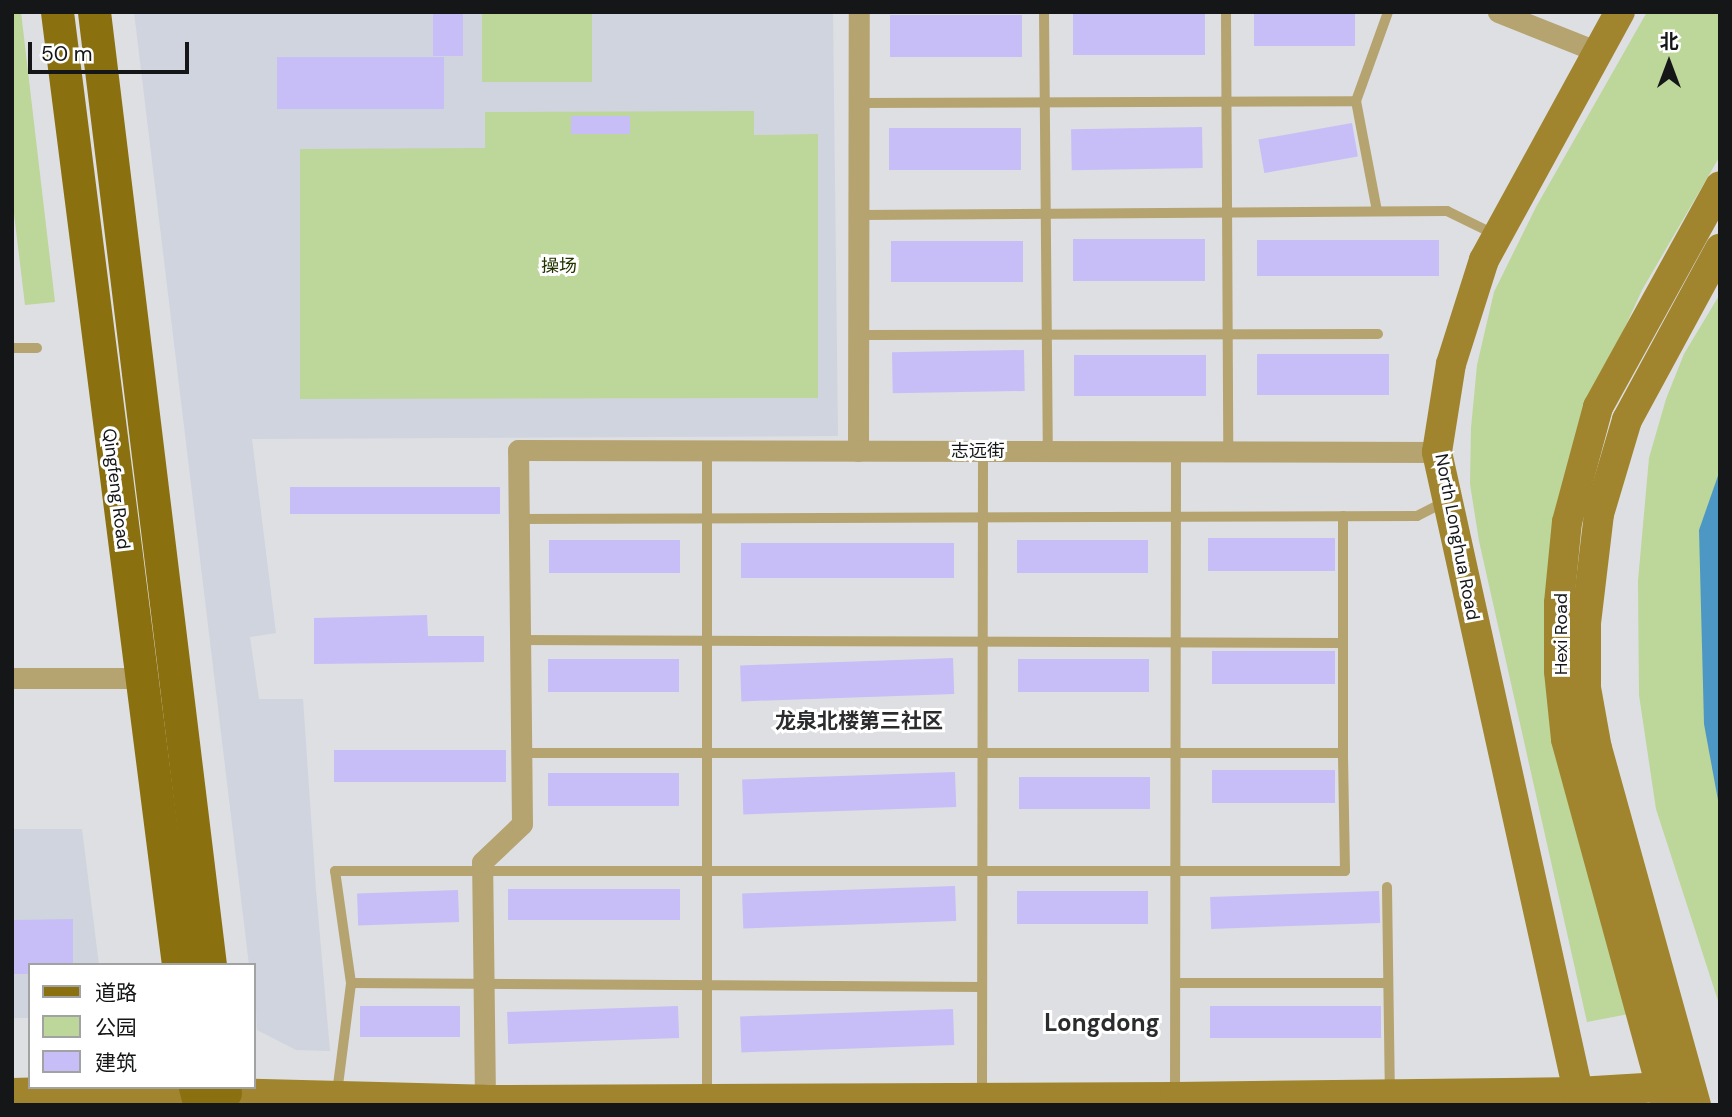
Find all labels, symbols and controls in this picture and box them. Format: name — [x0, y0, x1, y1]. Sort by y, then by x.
scale bar — [32, 28, 192, 72]
north arrow — [1634, 28, 1704, 98]
text: 北 — [1659, 29, 1679, 54]
text: 50 m — [41, 40, 92, 68]
park label: 操场 — [541, 255, 577, 277]
street label: Qingfeng Road — [98, 427, 134, 551]
street label: 志远街 — [951, 440, 1005, 462]
street label: North Longhua Road — [1430, 452, 1484, 622]
street label: Hexi Road — [1550, 593, 1572, 675]
district label: 龙泉北楼第三社区 — [775, 708, 943, 734]
legend — [28, 963, 256, 1089]
text: 道路 — [95, 979, 137, 1007]
district label: Longdong — [1044, 1009, 1160, 1037]
text: 公园 — [95, 1014, 137, 1042]
text: 建筑 — [95, 1049, 137, 1077]

